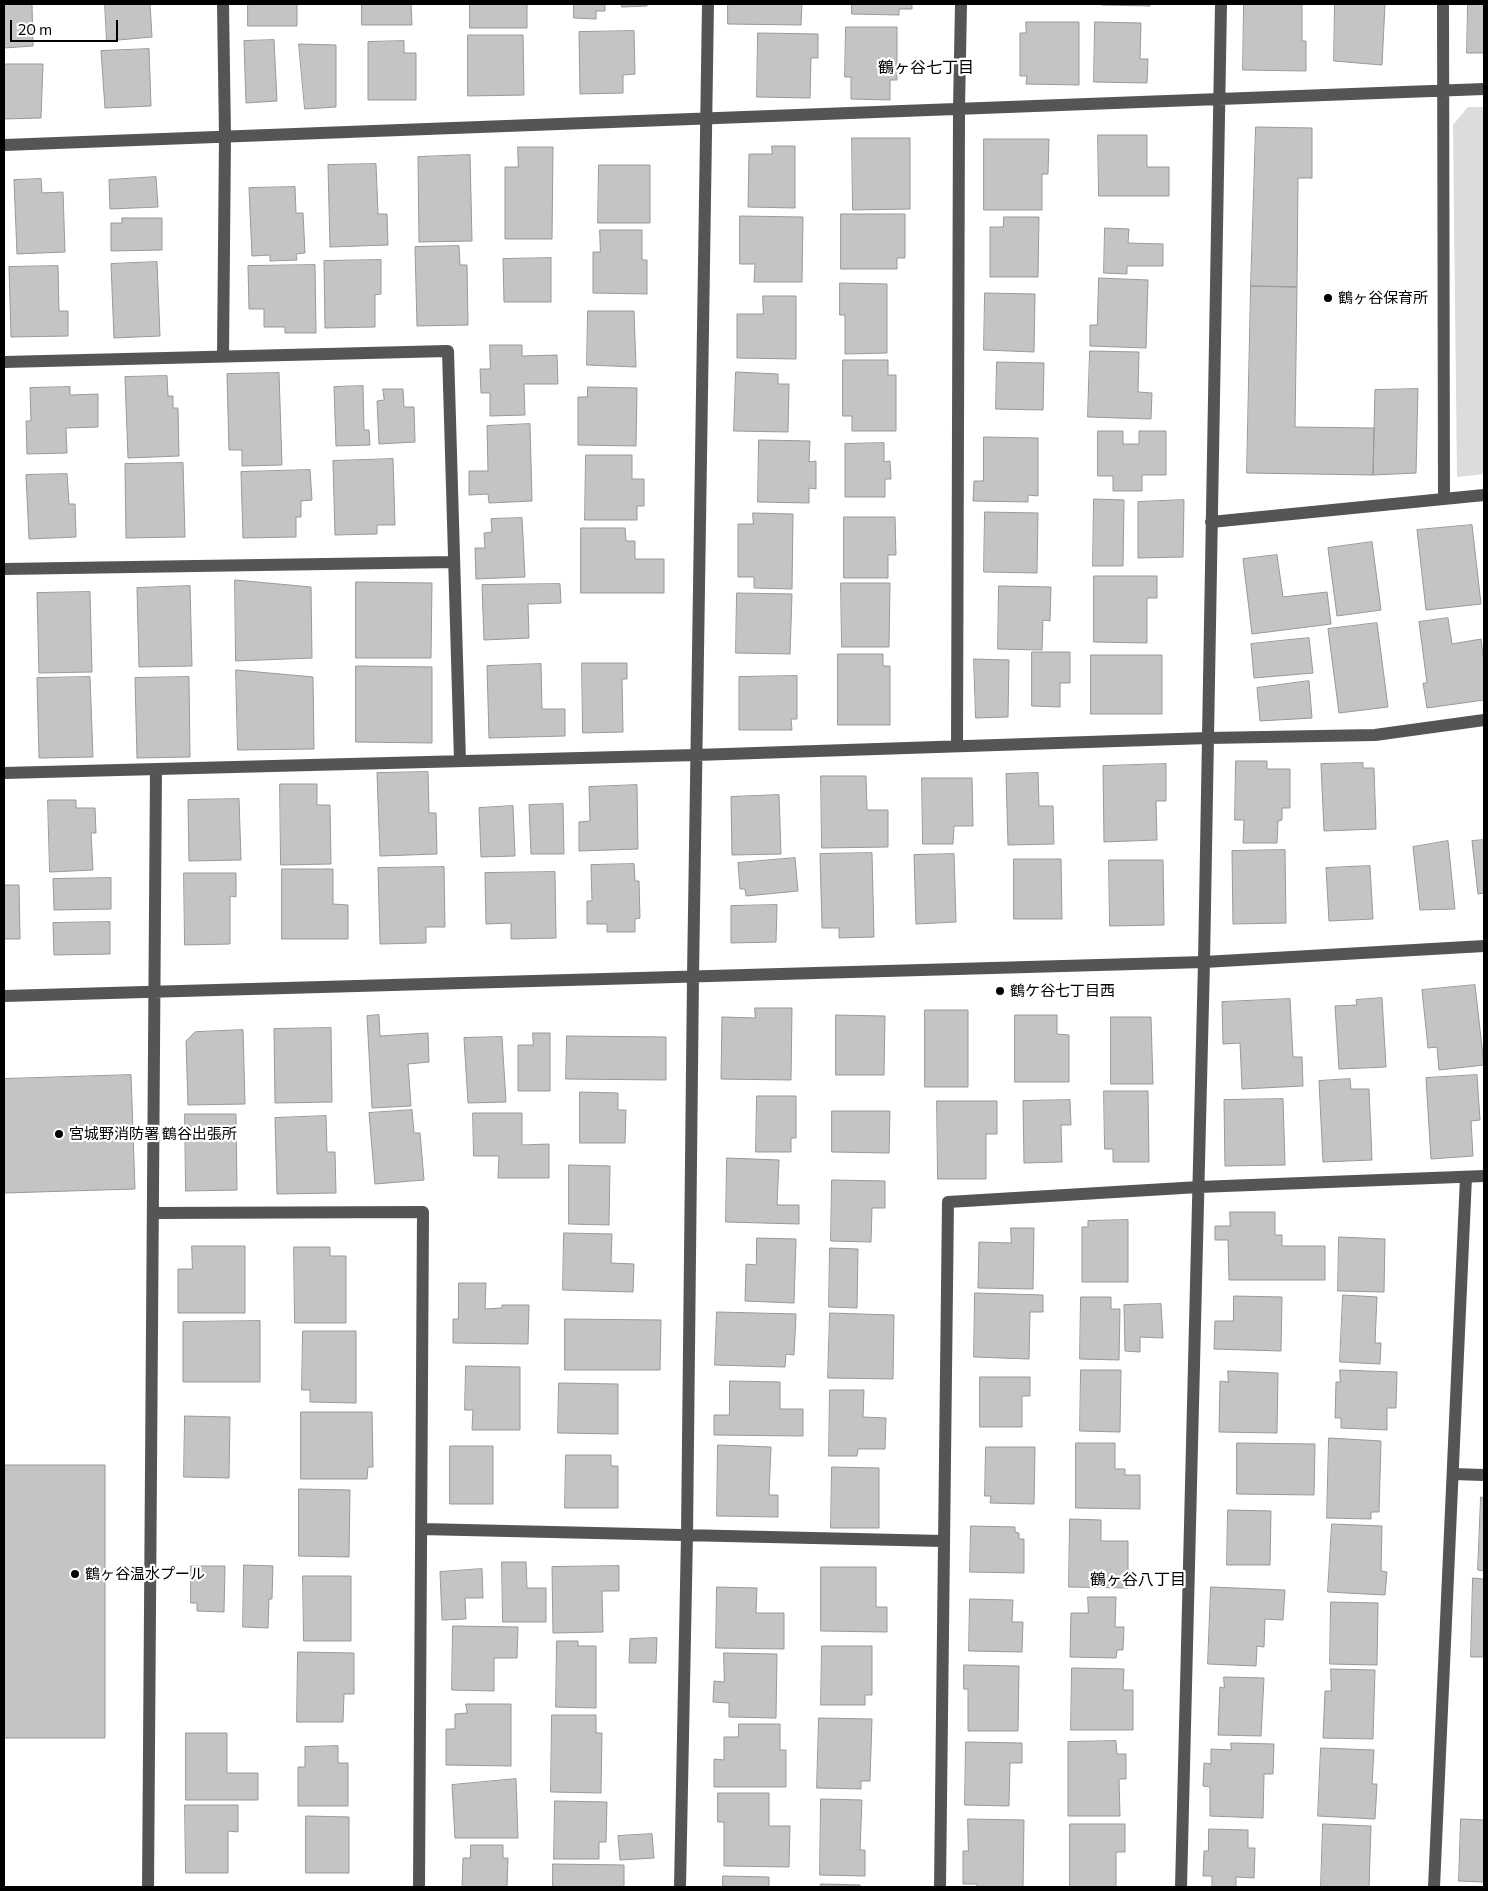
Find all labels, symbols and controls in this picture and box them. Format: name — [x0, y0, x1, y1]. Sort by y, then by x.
scale bar — [12, 10, 120, 42]
text: 20 m — [18, 20, 52, 38]
district label: 鶴ヶ谷七丁目 — [878, 58, 974, 78]
place label: 鶴ヶ谷保育所 — [1338, 289, 1428, 307]
marker: 鶴ヶ谷保育所 — [1322, 292, 1334, 304]
place label: 鶴ケ谷七丁目西 — [1010, 982, 1115, 1000]
marker: 鶴ケ谷七丁目西 — [994, 985, 1006, 997]
place label: 宮城野消防署 鶴谷出張所 — [69, 1125, 237, 1143]
marker: 宮城野消防署 鶴谷出張所 — [53, 1128, 65, 1140]
place label: 鶴ヶ谷温水プール — [85, 1565, 205, 1583]
marker: 鶴ヶ谷温水プール — [69, 1568, 81, 1580]
district label: 鶴ヶ谷八丁目 — [1090, 1570, 1186, 1590]

